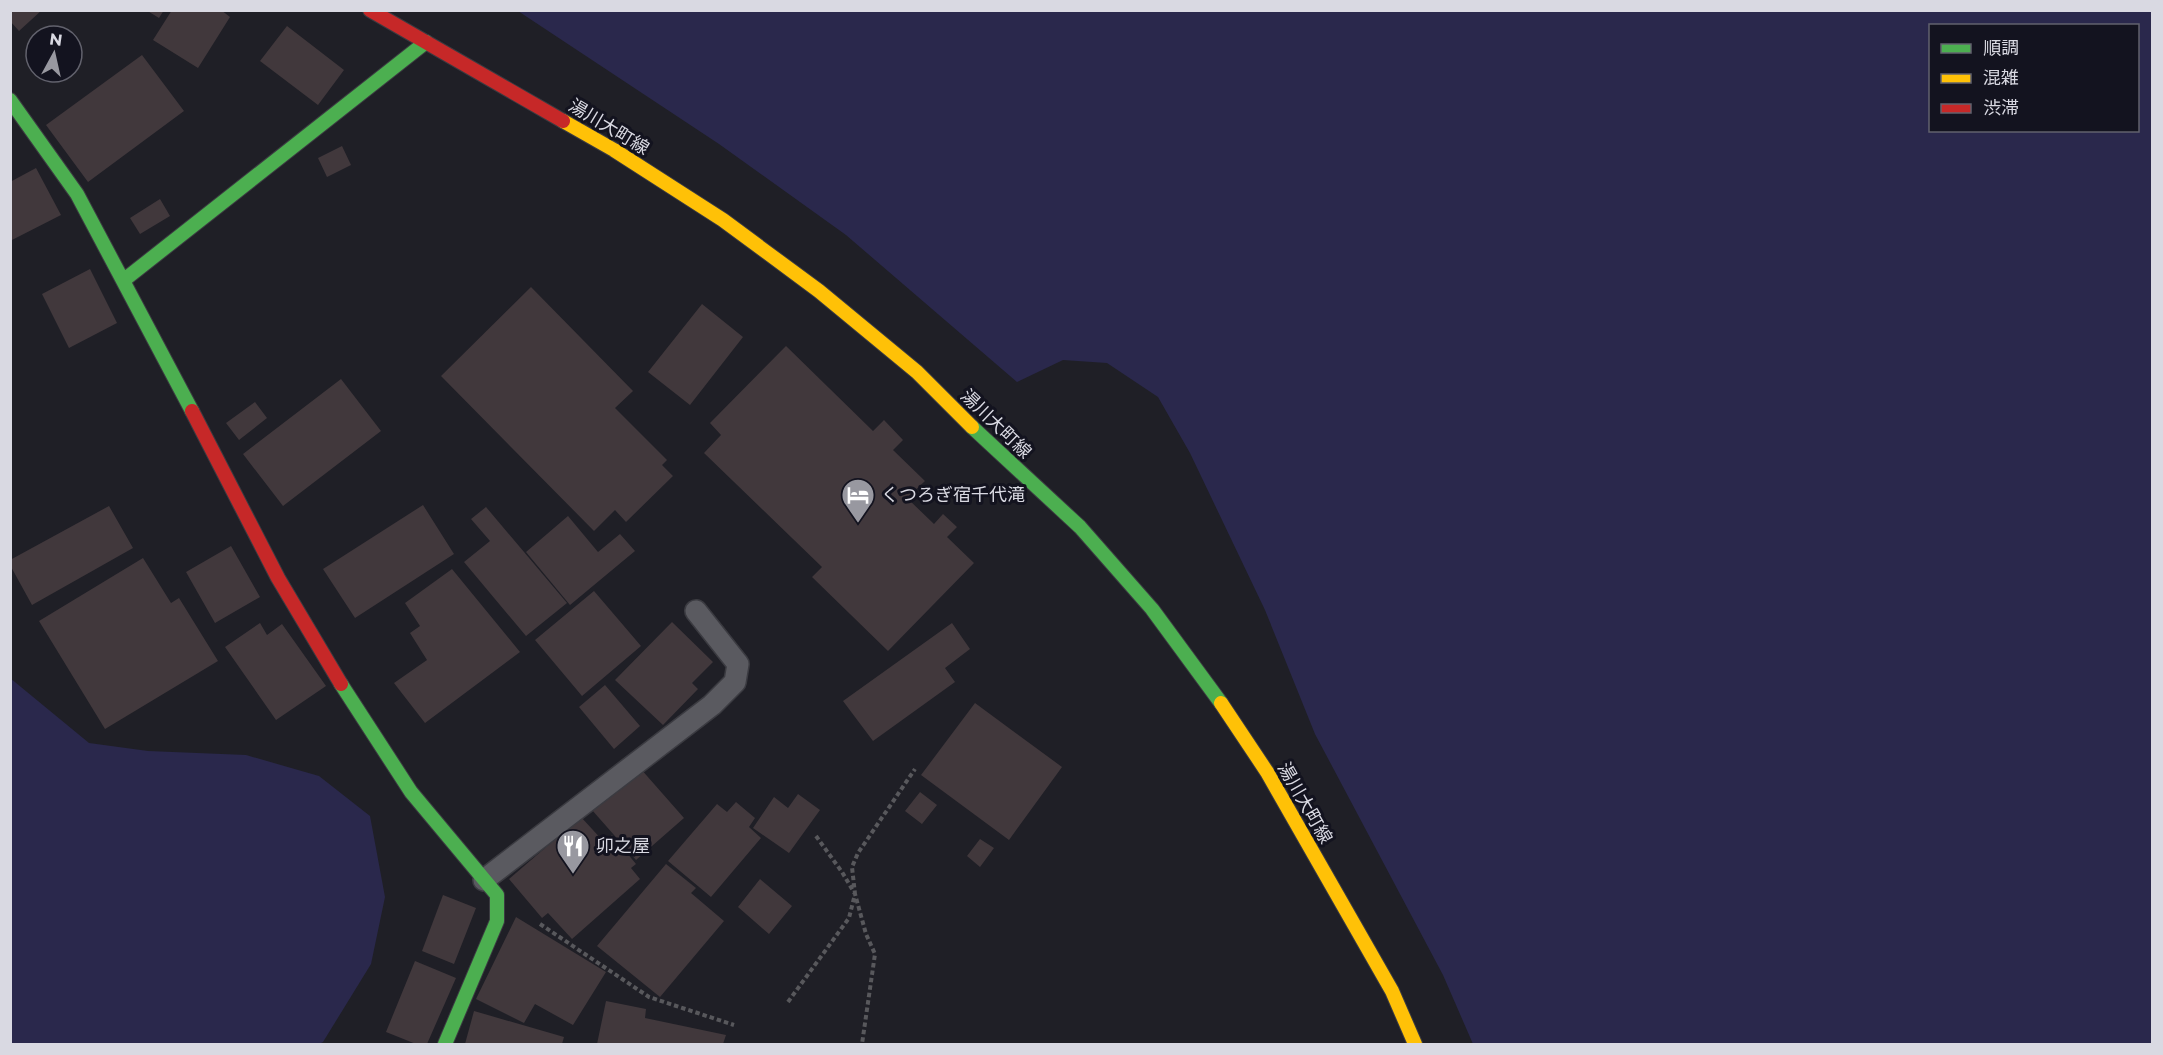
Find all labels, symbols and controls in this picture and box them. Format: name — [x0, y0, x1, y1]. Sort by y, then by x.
north arrow — [24, 24, 84, 84]
legend — [1929, 24, 2139, 132]
text: N — [48, 29, 64, 50]
text: 順調 — [1983, 37, 2019, 59]
text: 混雑 — [1983, 67, 2019, 89]
street label: 湯川大町線 — [565, 94, 653, 160]
text: 渋滞 — [1983, 97, 2019, 119]
street label: 湯川大町線 — [956, 385, 1036, 463]
hotel icon: くつろぎ宿千代滝 — [840, 477, 876, 524]
place label: くつろぎ宿千代滝 — [881, 484, 1025, 506]
street label: 湯川大町線 — [1273, 759, 1337, 847]
restaurant icon: 卯之屋 — [555, 828, 591, 875]
place label: 卯之屋 — [596, 835, 650, 857]

